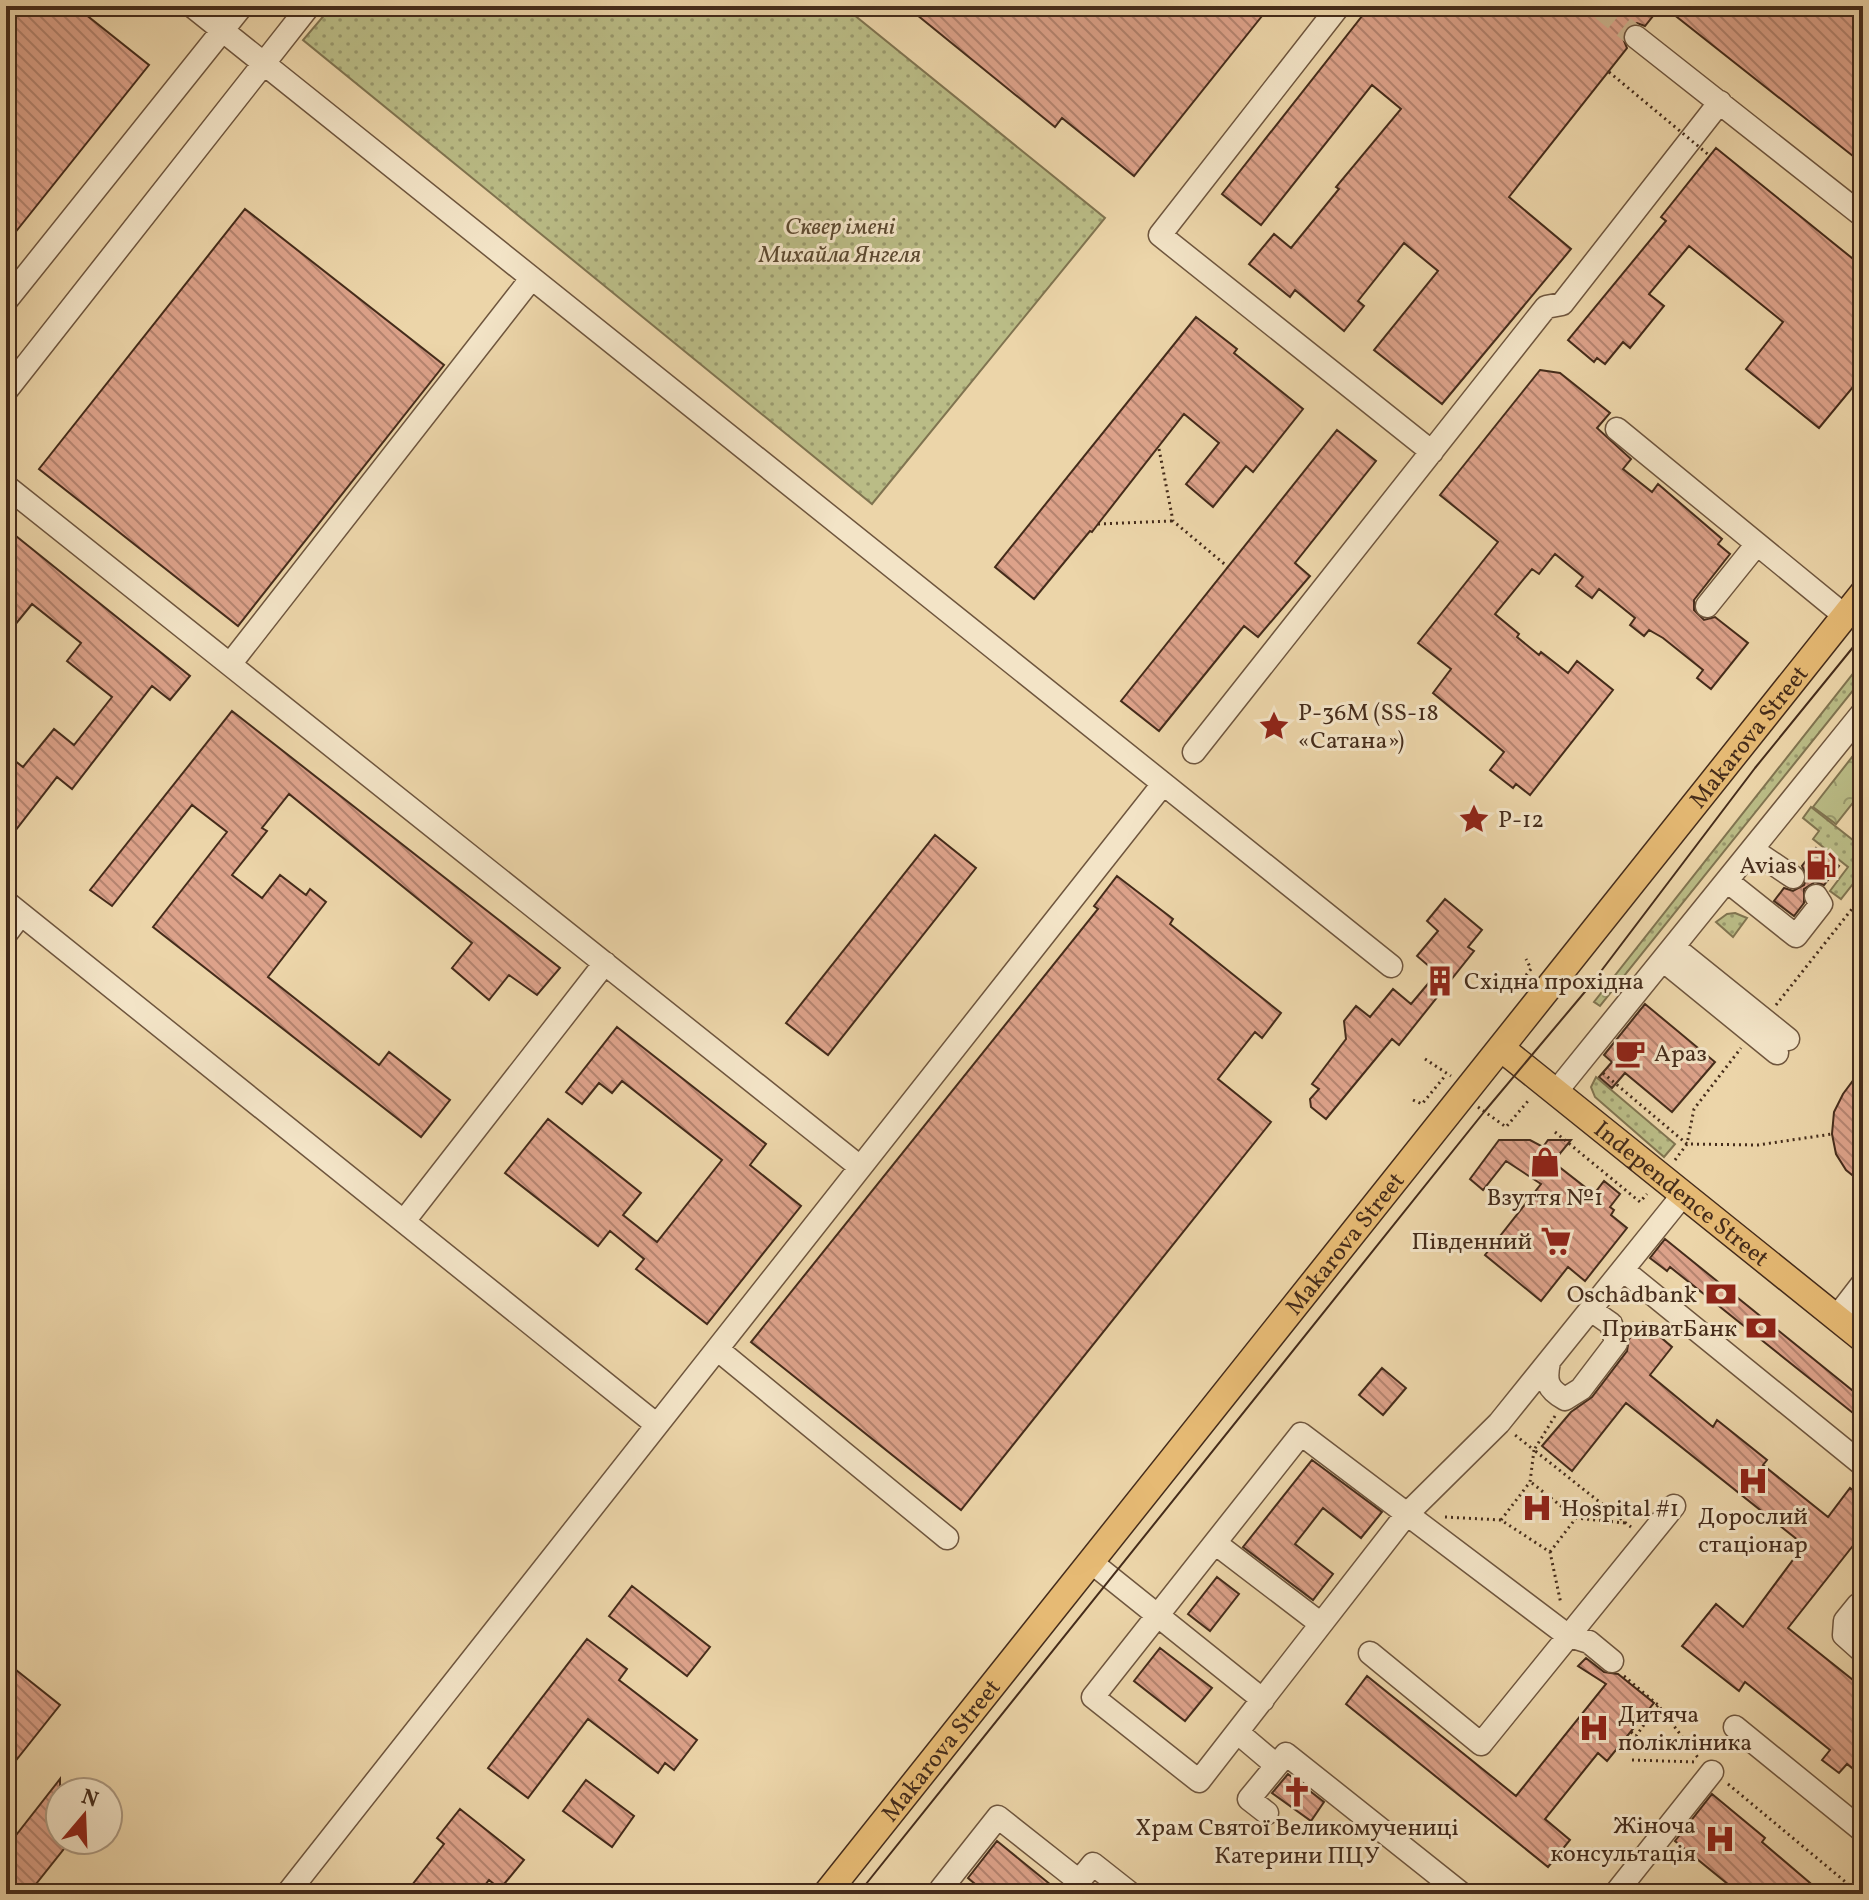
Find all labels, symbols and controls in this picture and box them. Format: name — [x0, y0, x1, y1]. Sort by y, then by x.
park label: Сквер імені Михайла Янгеля — [758, 211, 921, 273]
street label: Makarova Street — [1682, 659, 1818, 817]
place label: Р-36М (SS-18 «Сатана») — [1298, 697, 1439, 759]
place icon: Р-36М (SS-18 «Сатана») — [1257, 709, 1291, 743]
place icon: Р-12 — [1457, 802, 1491, 836]
place label: Р-12 — [1498, 804, 1544, 838]
fuel station icon: Avias — [1804, 848, 1838, 882]
place label: Avias — [1739, 850, 1797, 884]
building icon: Східна прохідна — [1423, 964, 1457, 998]
place label: Східна прохідна — [1464, 966, 1644, 1000]
cafe icon: Араз — [1613, 1036, 1647, 1070]
place label: Араз — [1654, 1038, 1707, 1072]
street label: Independence Street — [1586, 1114, 1776, 1276]
shop icon: Взуття №1 — [1528, 1145, 1562, 1179]
street label: Makarova Street — [1279, 1166, 1414, 1323]
place label: Взуття №1 — [1487, 1182, 1603, 1216]
supermarket icon: Південний — [1539, 1224, 1573, 1258]
place label: Південний — [1411, 1226, 1532, 1260]
bank icon: Oschadbank — [1704, 1277, 1738, 1311]
place label: Oschadbank — [1567, 1279, 1697, 1313]
bank icon: ПриватБанк — [1744, 1311, 1778, 1345]
place label: ПриватБанк — [1602, 1313, 1737, 1347]
hospital icon: Дорослий стаціонар — [1736, 1464, 1770, 1498]
hospital icon: Hospital #1 — [1520, 1491, 1554, 1525]
place label: Hospital #1 — [1561, 1493, 1679, 1527]
place label: Дорослий стаціонар — [1698, 1501, 1808, 1563]
street label: Makarova Street — [875, 1673, 1010, 1830]
place label: Дитяча полікліника — [1618, 1699, 1752, 1761]
hospital icon: Дитяча полікліника — [1577, 1711, 1611, 1745]
church icon: Храм Святої Великомучениці Катерини ПЦУ — [1280, 1775, 1314, 1809]
north arrow — [44, 1776, 124, 1856]
text: N — [77, 1782, 102, 1817]
place label: Жіноча консультація — [1550, 1810, 1696, 1872]
place label: Храм Святої Великомучениці Катерини ПЦУ — [1135, 1812, 1459, 1874]
hospital icon: Жіноча консультація — [1703, 1822, 1737, 1856]

